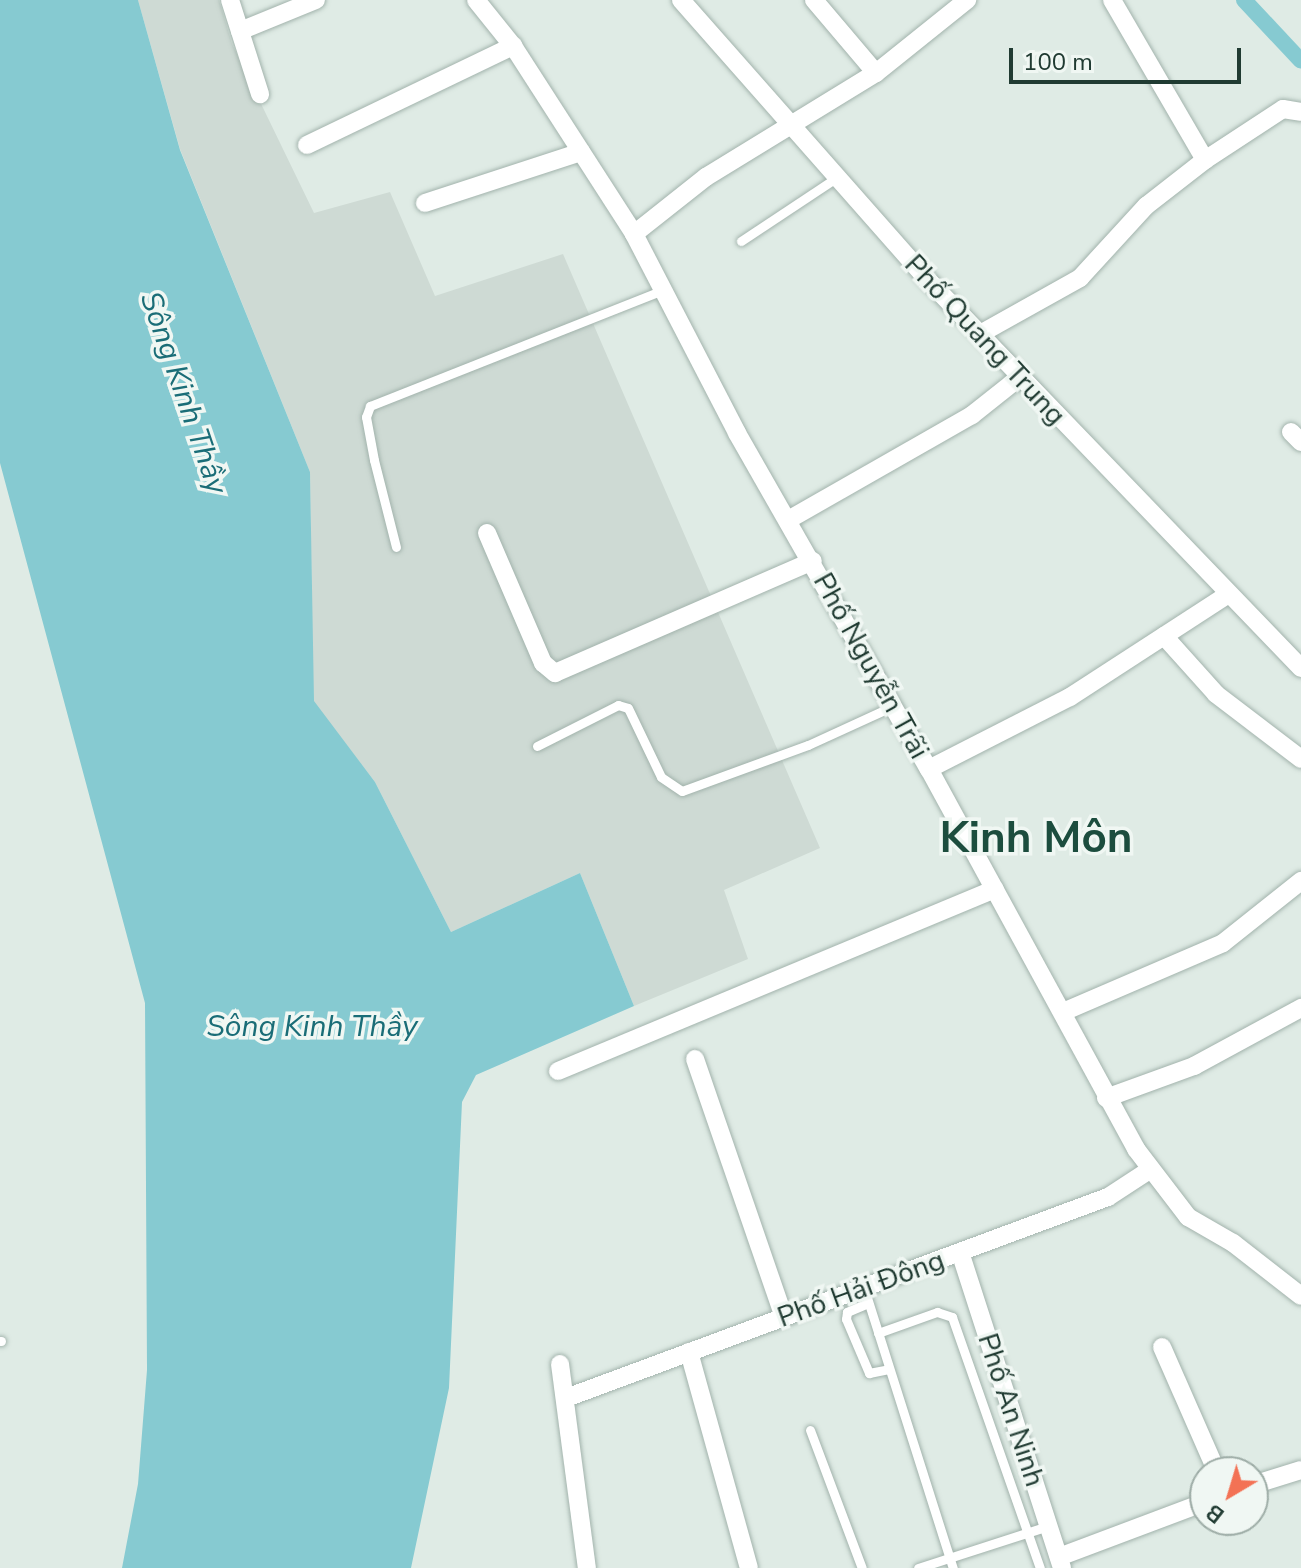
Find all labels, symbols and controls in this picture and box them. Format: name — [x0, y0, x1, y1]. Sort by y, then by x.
scale bar — [1013, 32, 1245, 82]
text: 100 m — [1023, 46, 1093, 78]
street label: Phố Quang Trung — [897, 248, 1073, 432]
water label: Sông Kinh Thầy — [132, 287, 234, 499]
street label: Phố Nguyễn Trãi — [806, 567, 936, 765]
district label: Kinh Môn — [939, 812, 1133, 864]
water label: Sông Kinh Thầy — [206, 1009, 418, 1045]
street label: Phố Hải Đông — [773, 1243, 949, 1335]
street label: Phố An Ninh — [970, 1329, 1052, 1491]
north arrow — [1189, 1456, 1269, 1536]
text: B — [1200, 1497, 1231, 1530]

